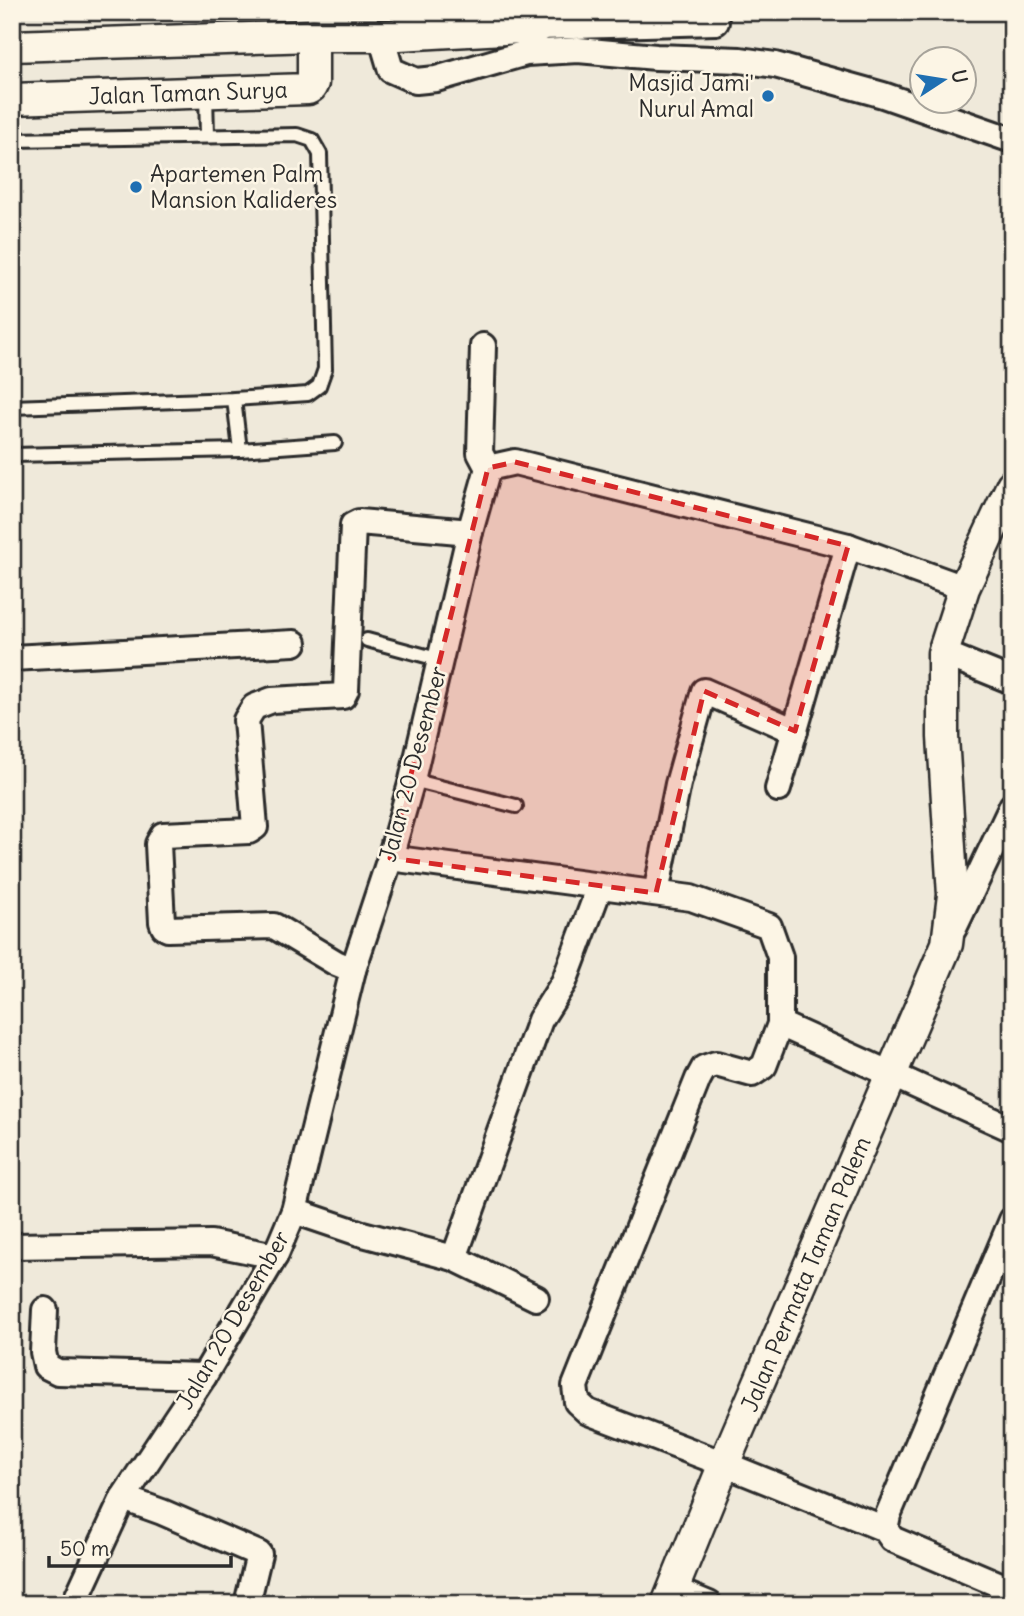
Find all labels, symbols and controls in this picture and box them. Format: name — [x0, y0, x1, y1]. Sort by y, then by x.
north arrow — [908, 46, 978, 116]
place label: Masjid Jami' Nurul Amal — [628, 68, 754, 123]
text: U — [947, 68, 973, 85]
street label: Jalan Taman Surya — [88, 75, 288, 110]
marker: Masjid Jami' Nurul Amal — [760, 88, 776, 104]
place label: Apartemen Palm Mansion Kalideres — [150, 159, 337, 214]
marker: Apartemen Palm Mansion Kalideres — [128, 179, 144, 195]
street label: Jalan 20 Desember — [372, 662, 453, 865]
street label: Jalan Permata Taman Palem — [734, 1132, 877, 1416]
street label: Jalan 20 Desember — [170, 1225, 296, 1414]
scale bar — [49, 1525, 231, 1569]
text: 50 m — [60, 1535, 109, 1562]

